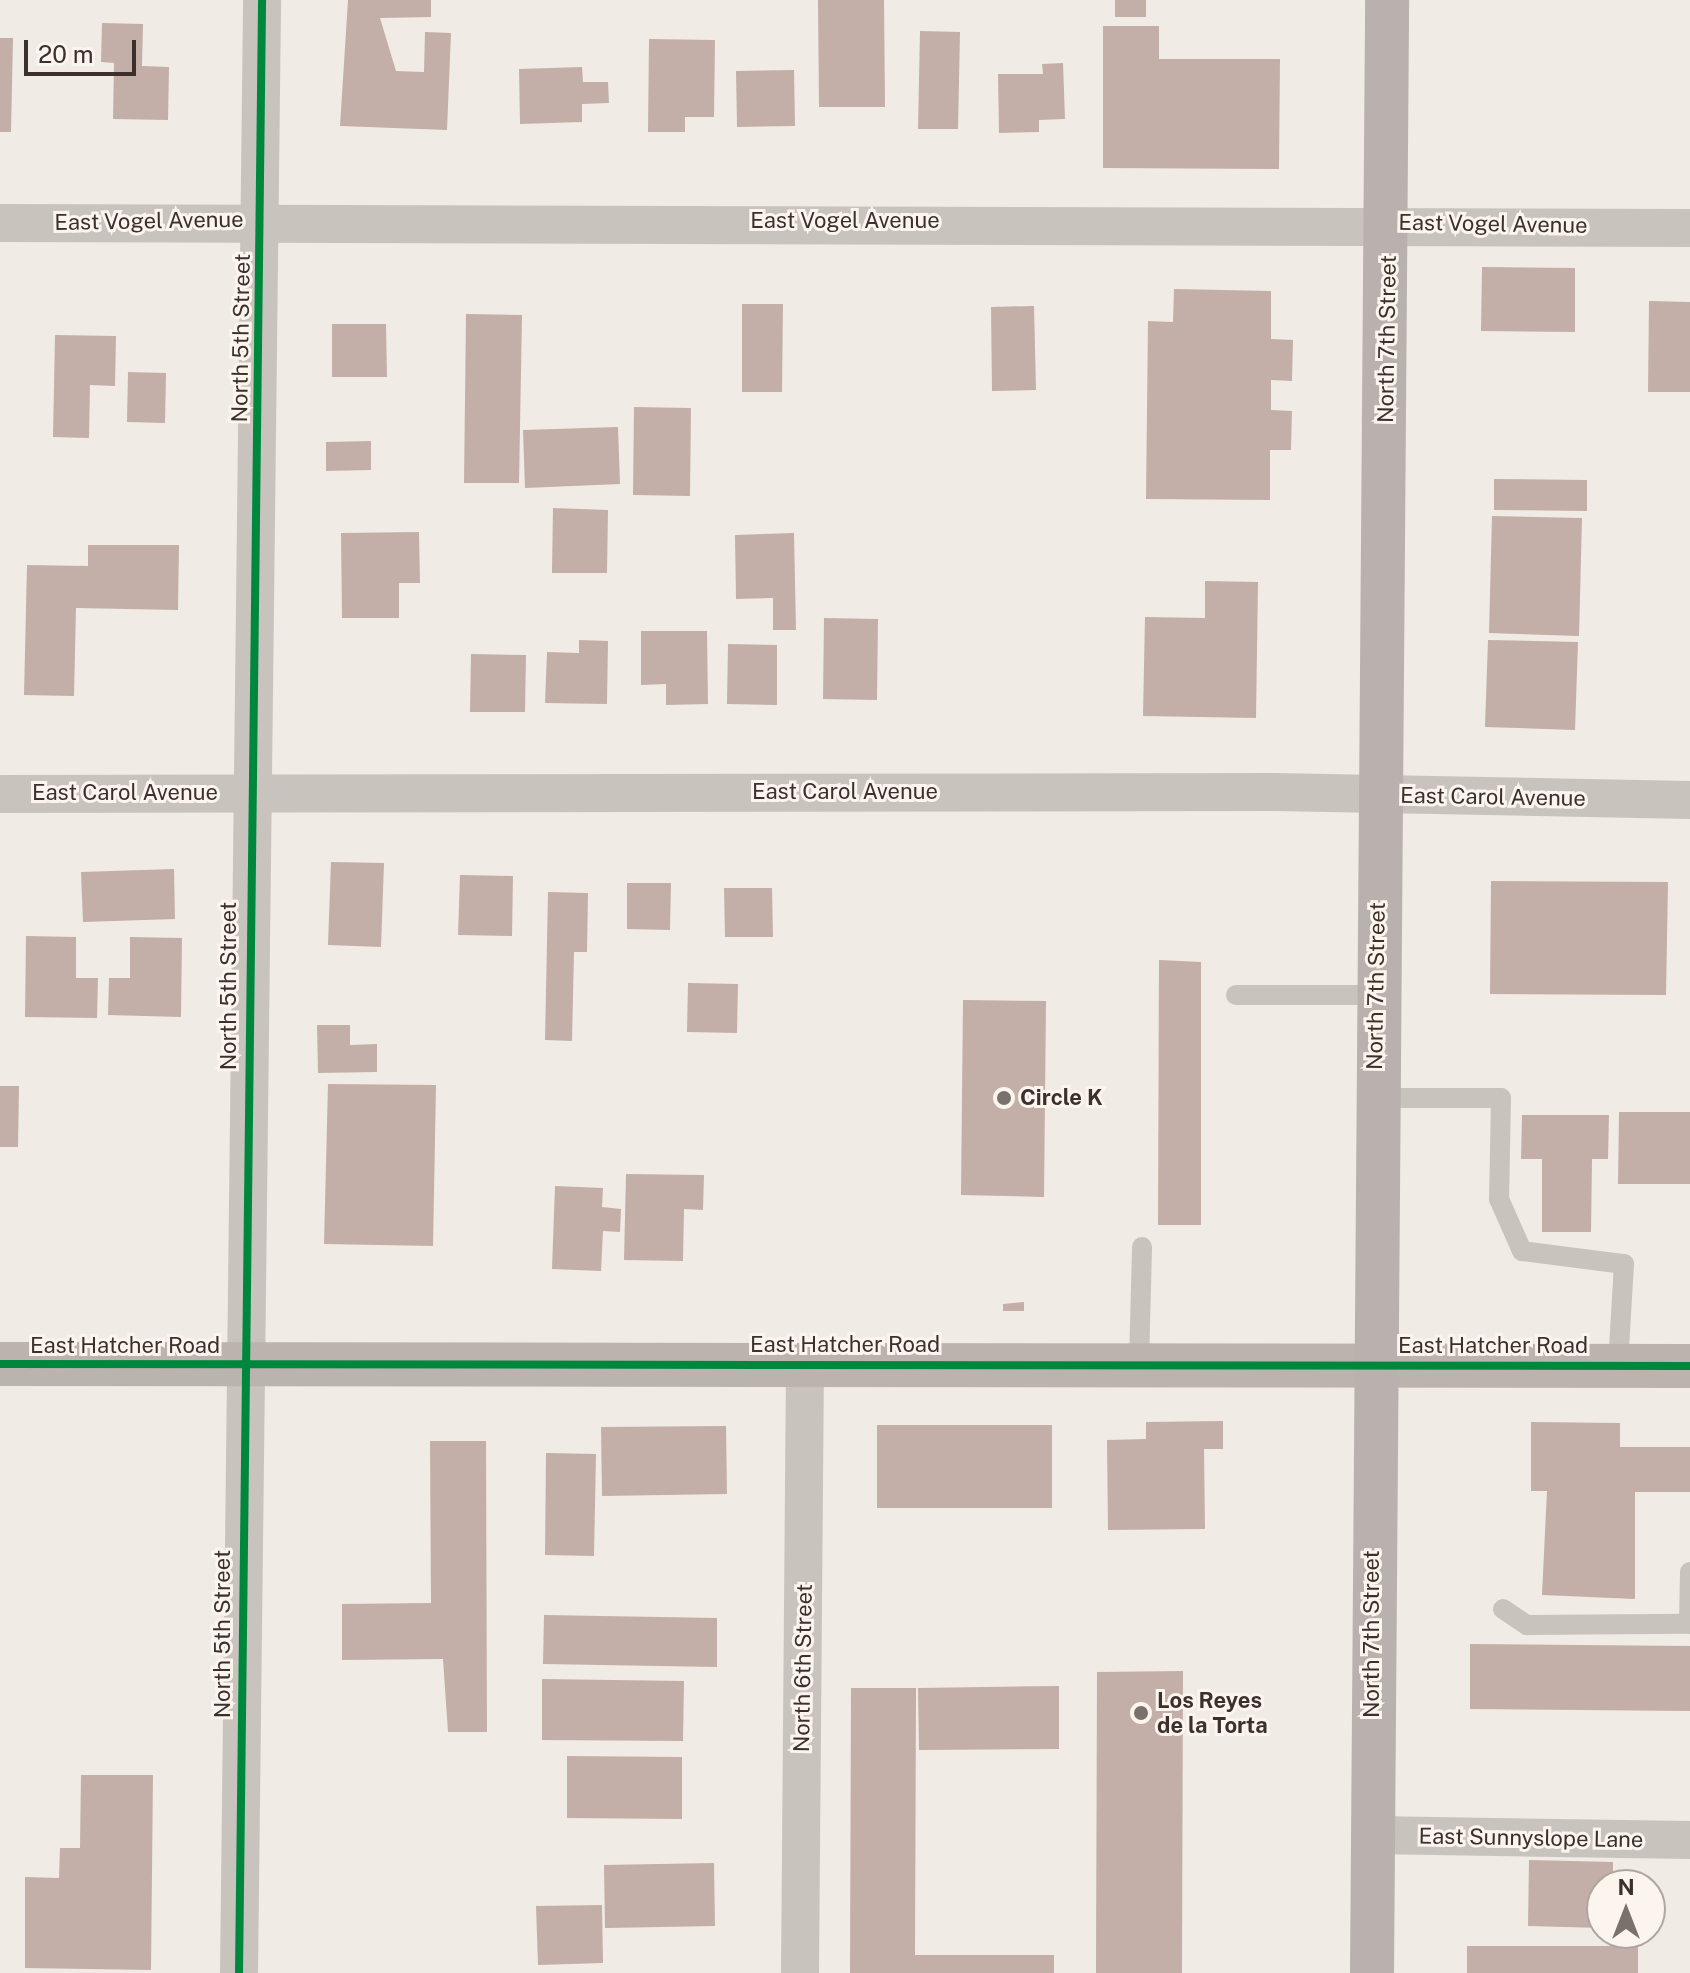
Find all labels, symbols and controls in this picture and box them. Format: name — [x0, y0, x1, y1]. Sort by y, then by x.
scale bar — [28, 24, 140, 74]
text: 20 m — [38, 40, 94, 68]
street label: East Vogel Avenue — [54, 206, 244, 236]
street label: East Vogel Avenue — [750, 208, 940, 234]
street label: East Vogel Avenue — [1398, 209, 1588, 239]
street label: North 5th Street — [226, 253, 256, 423]
street label: North 7th Street — [1372, 255, 1402, 423]
street label: East Carol Avenue — [752, 779, 938, 805]
street label: East Carol Avenue — [32, 780, 218, 806]
street label: East Carol Avenue — [1400, 782, 1586, 812]
street label: North 5th Street — [216, 902, 242, 1070]
street label: North 7th Street — [1361, 902, 1391, 1070]
place label: Circle K — [1020, 1085, 1103, 1111]
marker: Circle K — [995, 1089, 1013, 1107]
street label: East Hatcher Road — [750, 1332, 940, 1358]
street label: East Hatcher Road — [30, 1333, 220, 1359]
street label: East Hatcher Road — [1398, 1333, 1588, 1359]
street label: North 5th Street — [210, 1550, 236, 1718]
street label: North 7th Street — [1359, 1550, 1385, 1718]
street label: North 6th Street — [788, 1584, 818, 1752]
place label: Los Reyes de la Torta — [1157, 1687, 1268, 1738]
marker: Los Reyes de la Torta — [1132, 1704, 1150, 1722]
street label: East Sunnyslope Lane — [1418, 1823, 1644, 1853]
north arrow — [1586, 1869, 1666, 1949]
text: N — [1617, 1874, 1635, 1900]

